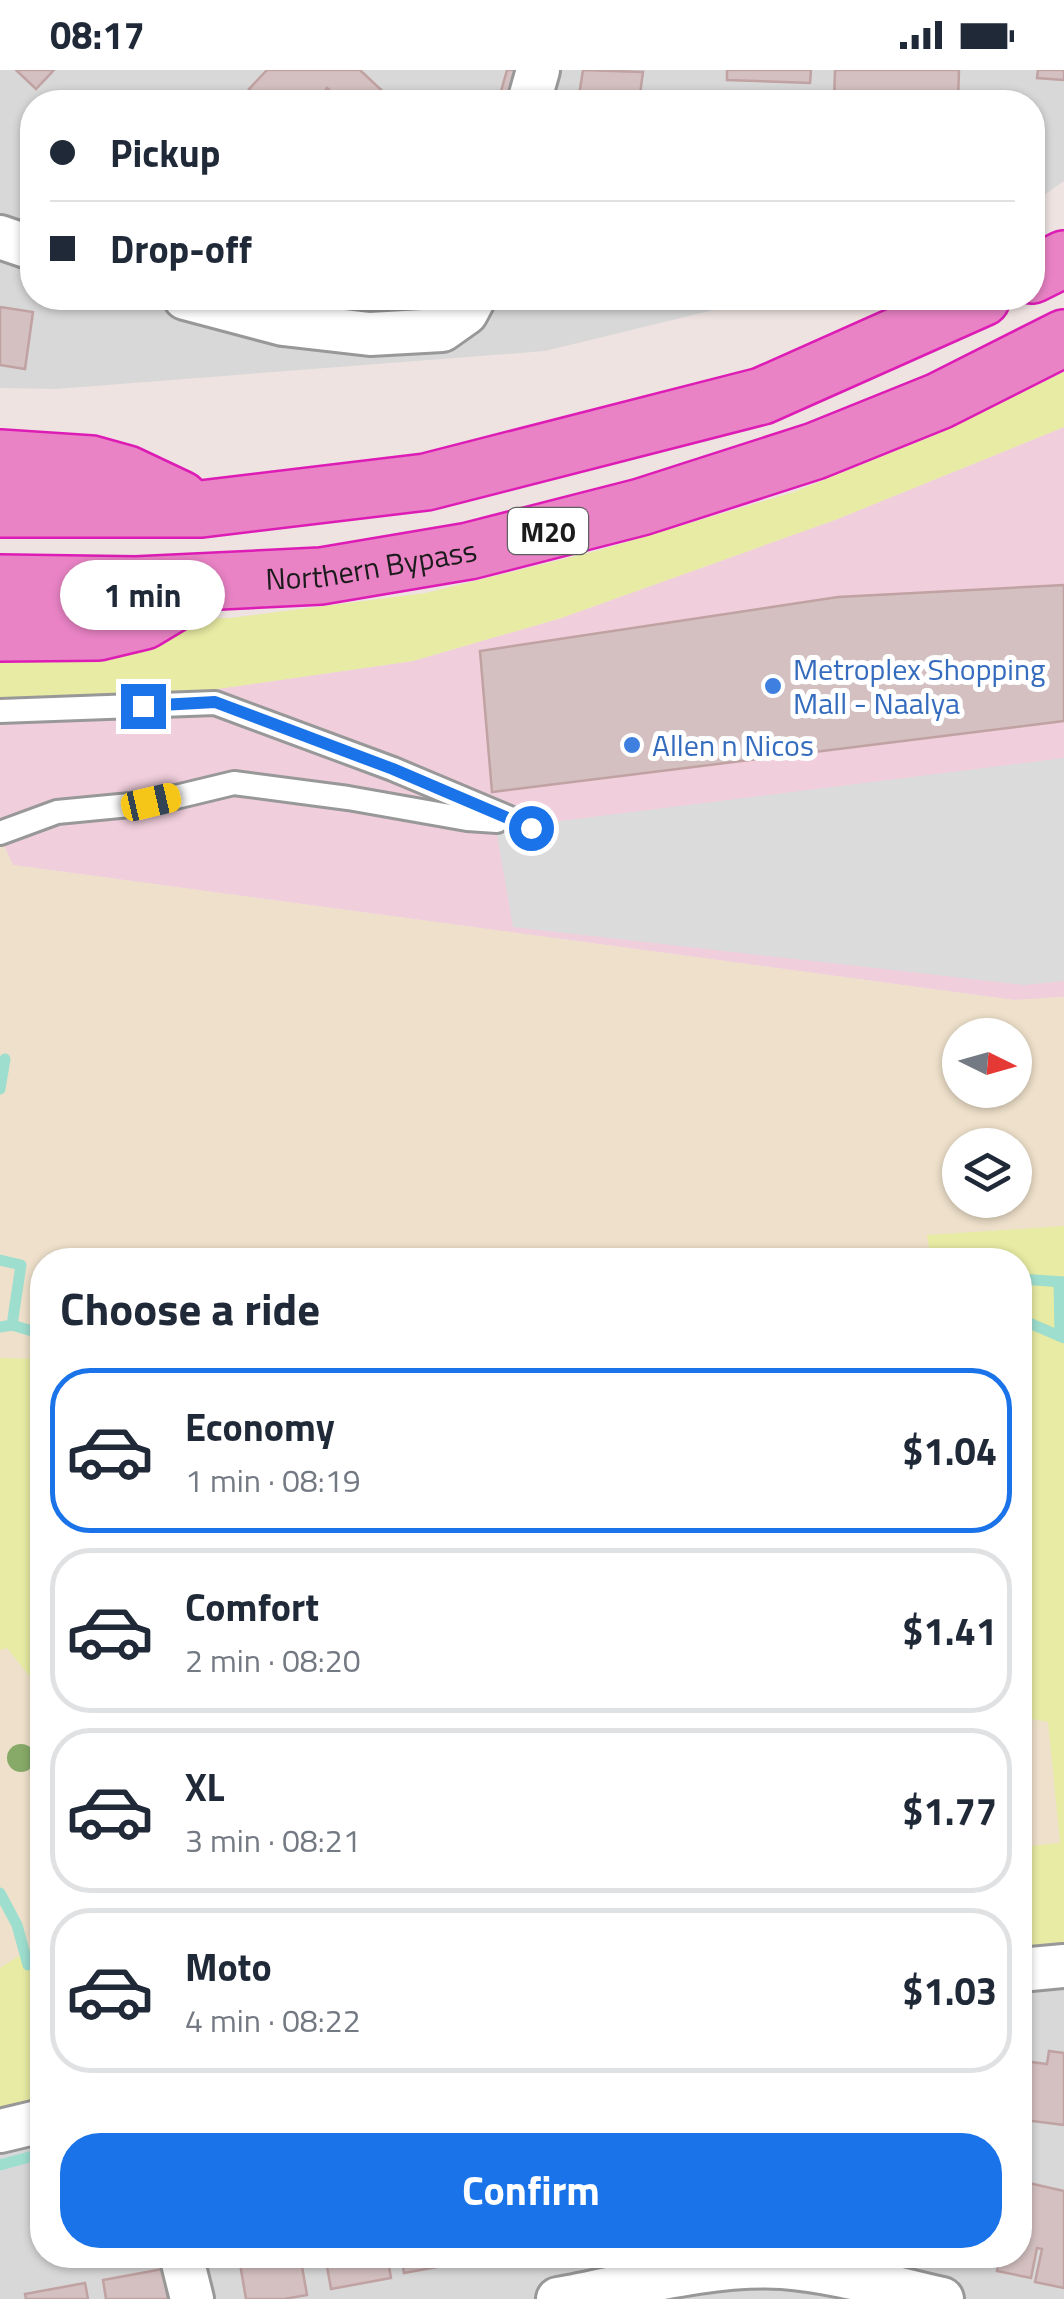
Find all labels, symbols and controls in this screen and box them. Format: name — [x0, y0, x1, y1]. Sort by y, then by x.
text: 08:17 — [50, 6, 145, 64]
text: Pickup — [110, 124, 220, 182]
text: Drop-off — [110, 220, 252, 278]
road number: M20 — [508, 508, 588, 554]
street label: Northern Bypass — [264, 527, 482, 602]
callout: 1 min — [61, 561, 226, 631]
text: 1 min — [104, 571, 181, 619]
place label: Metroplex Shopping Mall - Naalya — [793, 646, 1045, 726]
marker: Metroplex Shopping Mall - Naalya — [762, 675, 784, 697]
route end — [121, 684, 166, 729]
place label: Allen n Nicos — [652, 722, 814, 768]
marker: Allen n Nicos — [621, 734, 643, 756]
car — [118, 781, 184, 823]
route start — [509, 806, 554, 851]
north arrow — [942, 1018, 1032, 1108]
map controls — [942, 1018, 1032, 1218]
button: layers — [942, 1128, 1032, 1218]
text: Choose a ride — [60, 1274, 320, 1342]
text: Economy — [185, 1398, 335, 1456]
icon: car — [65, 1406, 155, 1496]
text: $1.04 — [902, 1422, 997, 1480]
text: 1 min · 08:19 — [185, 1456, 361, 1504]
text: Comfort — [185, 1578, 319, 1636]
icon: car — [65, 1586, 155, 1676]
text: $1.41 — [902, 1602, 997, 1660]
text: 2 min · 08:20 — [185, 1636, 361, 1684]
text: XL — [185, 1758, 225, 1816]
icon: car — [65, 1766, 155, 1856]
text: $1.77 — [902, 1782, 997, 1840]
text: 3 min · 08:21 — [185, 1816, 361, 1864]
text: Moto — [185, 1938, 272, 1996]
icon: car — [65, 1946, 155, 2036]
text: $1.03 — [902, 1962, 997, 2020]
text: 4 min · 08:22 — [185, 1996, 361, 2044]
button: Confirm — [60, 2133, 1002, 2248]

